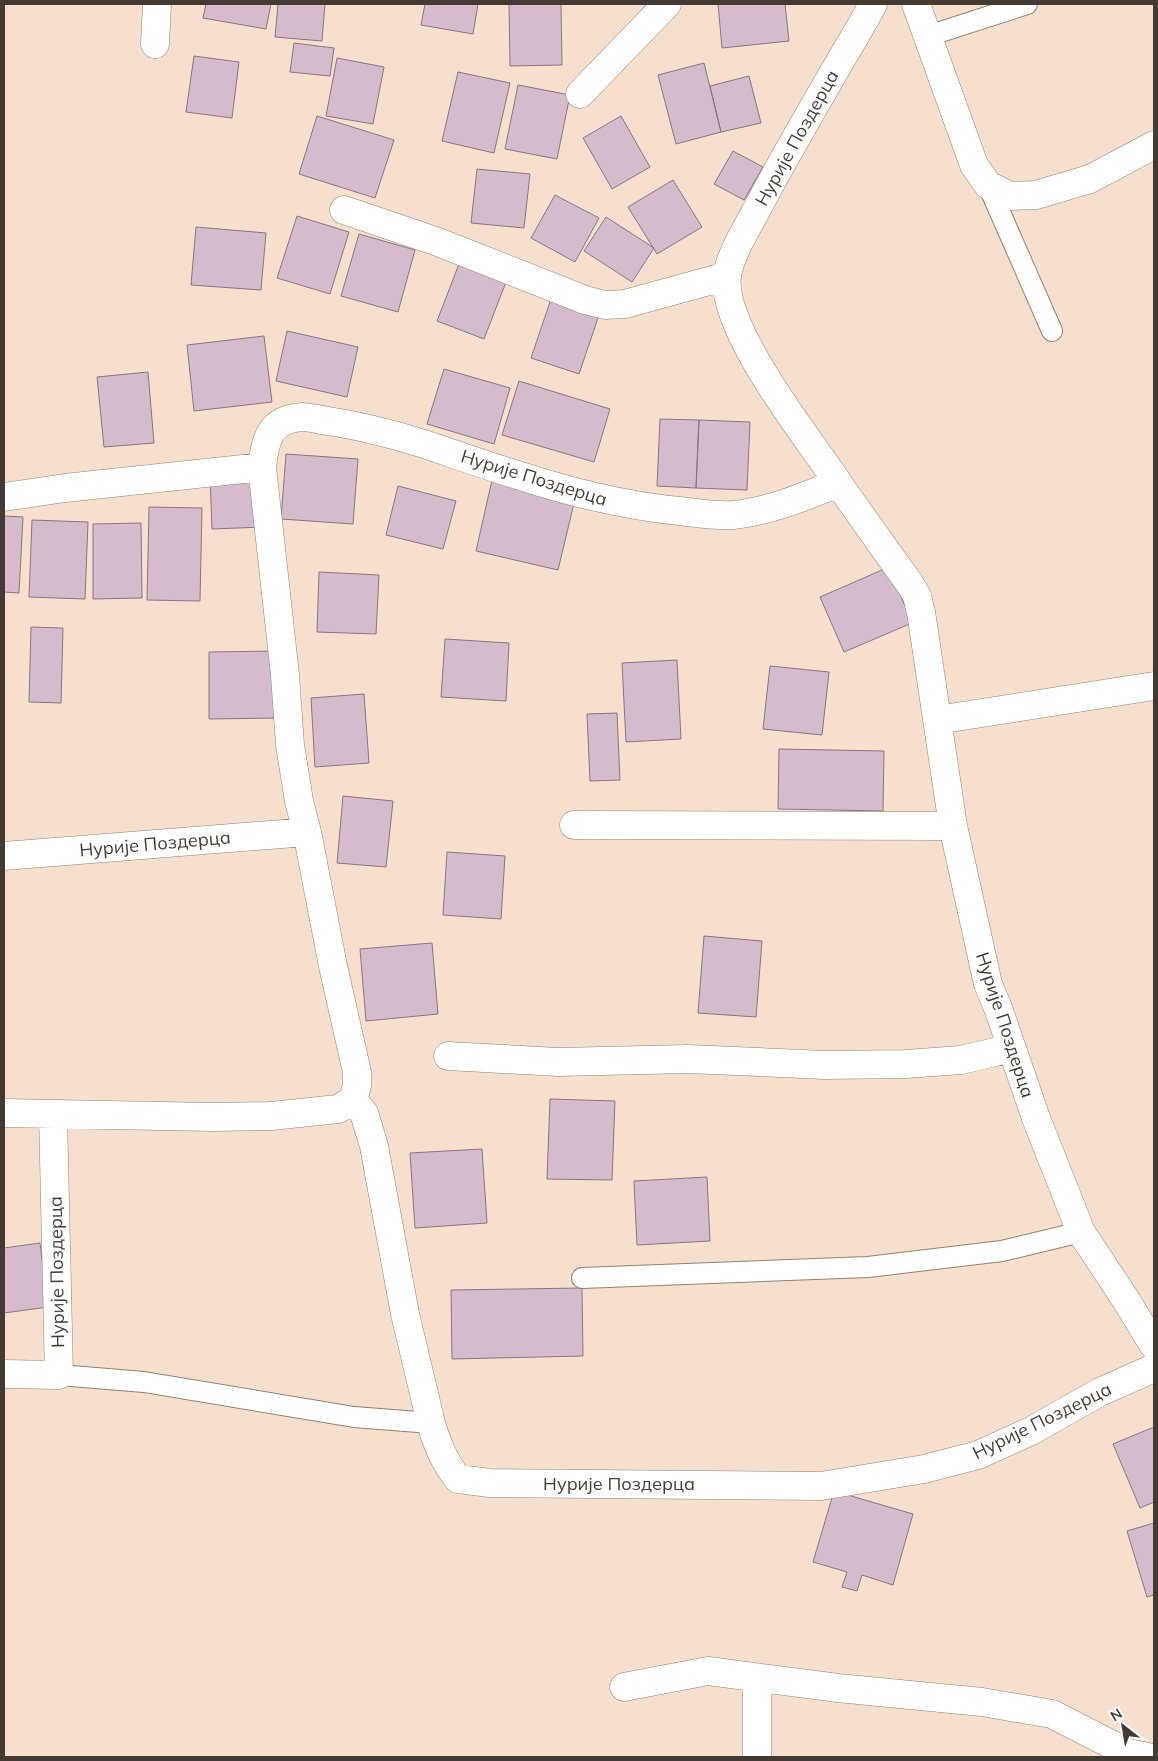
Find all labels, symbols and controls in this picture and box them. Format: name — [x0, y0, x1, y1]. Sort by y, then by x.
street label: Нурије Поздерца — [750, 66, 843, 210]
street label: Нурије Поздерца — [458, 444, 610, 511]
street label: Нурије Поздерца — [78, 825, 232, 862]
street label: Нурије Поздерца — [971, 949, 1040, 1101]
street label: Нурије Поздерца — [44, 1196, 69, 1348]
street label: Нурије Поздерца — [969, 1377, 1115, 1464]
street label: Нурије Поздерца — [543, 1472, 695, 1495]
north arrow — [1098, 1701, 1148, 1751]
text: N — [1107, 1704, 1125, 1725]

